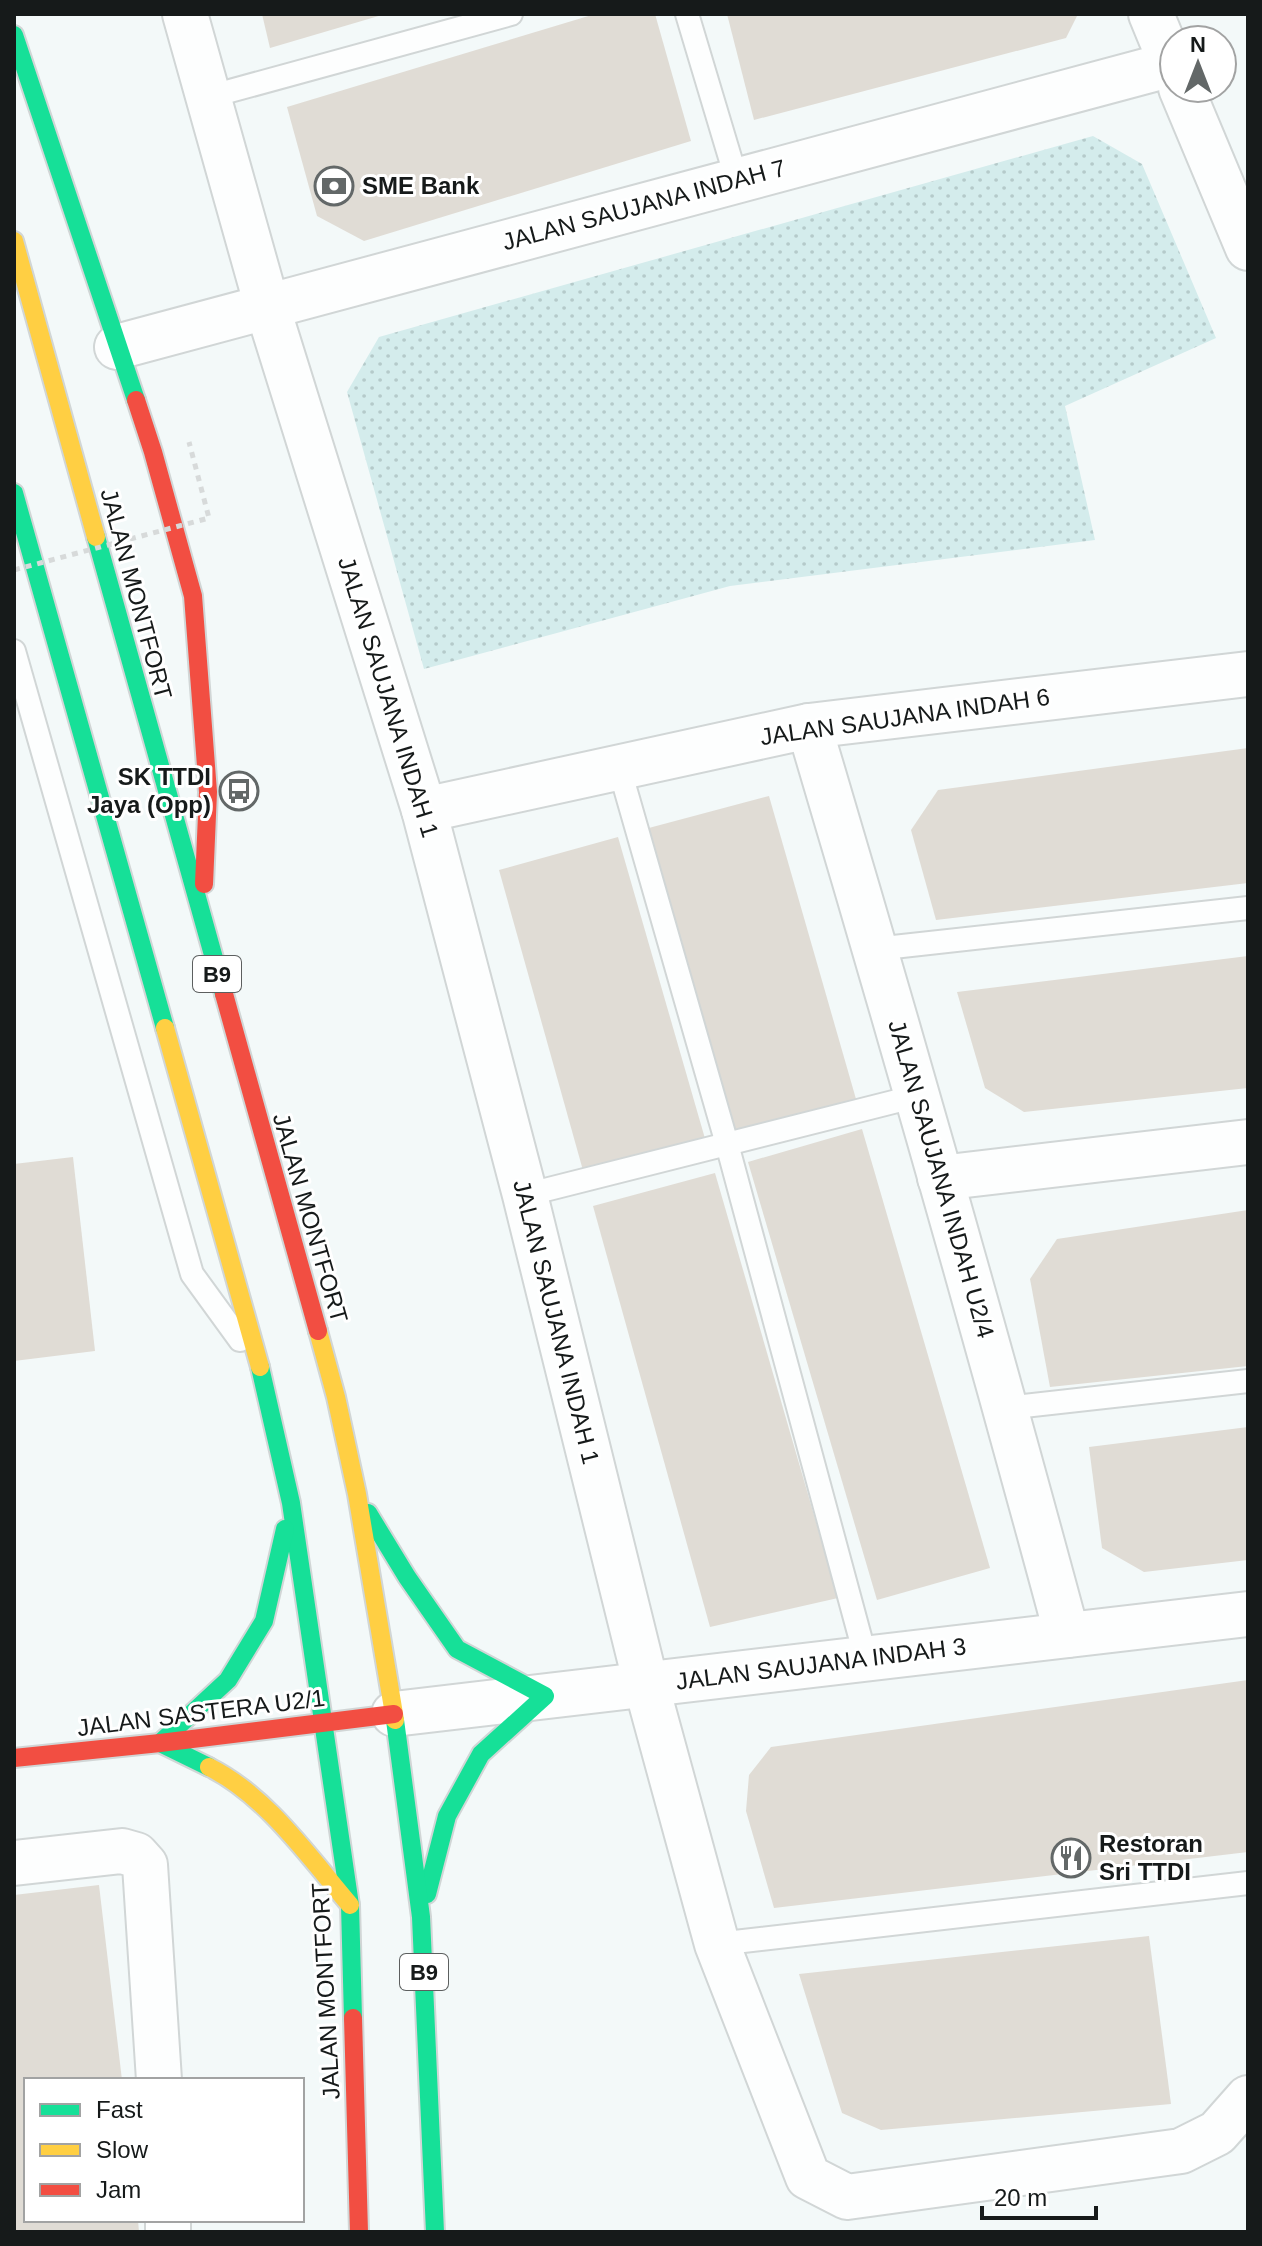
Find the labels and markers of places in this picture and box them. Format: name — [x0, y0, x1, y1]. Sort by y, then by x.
bank icon: SME Bank — [313, 165, 355, 207]
place label: SME Bank — [362, 172, 480, 199]
place label: SK TTDI Jaya (Opp) — [87, 763, 211, 818]
bus stop icon: SK TTDI Jaya (Opp) — [218, 770, 260, 812]
place label: Restoran Sri TTDI — [1099, 1830, 1203, 1885]
restaurant icon: Restoran Sri TTDI — [1050, 1837, 1092, 1879]

